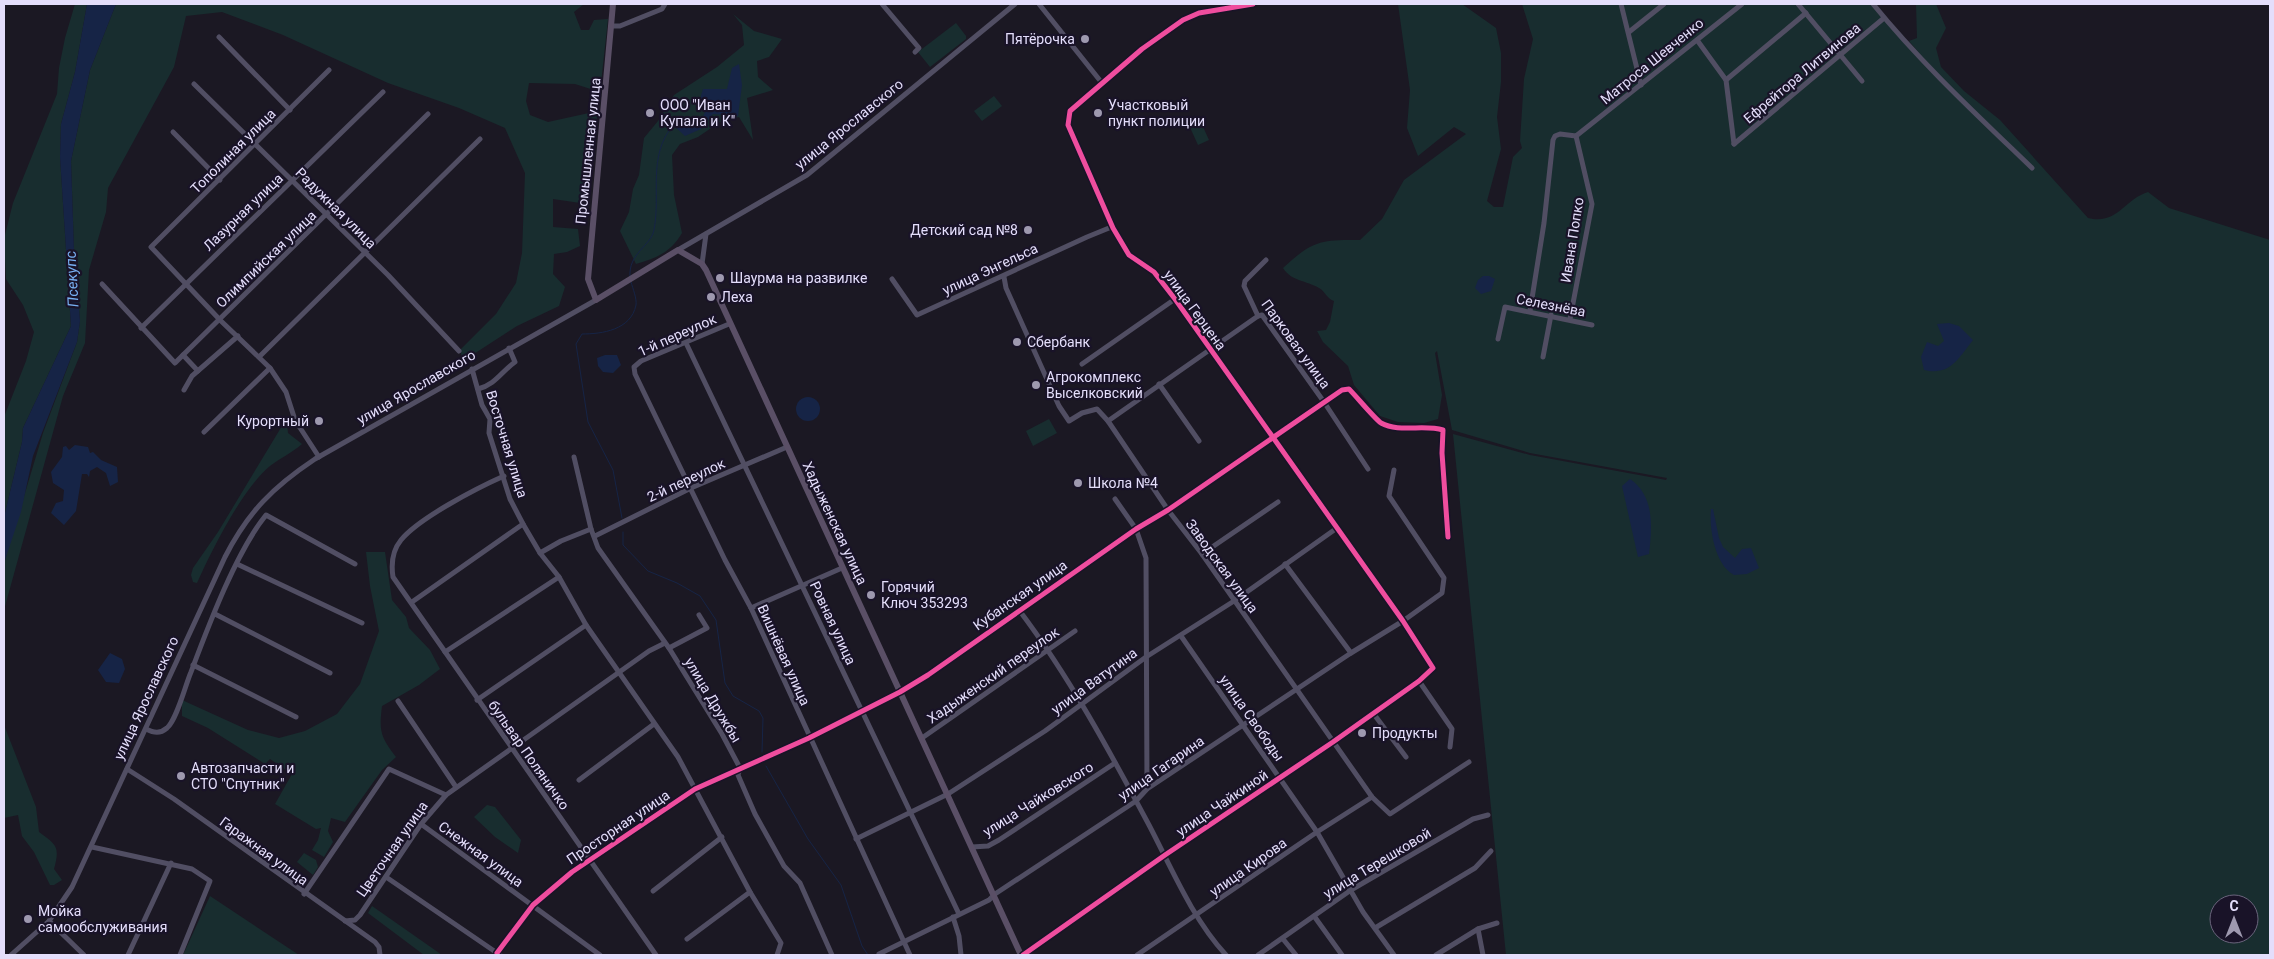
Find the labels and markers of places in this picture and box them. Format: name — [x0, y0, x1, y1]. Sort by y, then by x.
place label: Пятёрочка — [1005, 31, 1075, 47]
marker: Пятёрочка — [1079, 33, 1091, 45]
place label: ООО "Иван Купала и К" — [660, 97, 735, 129]
place label: Участковый пункт полиции — [1108, 97, 1205, 129]
marker: ООО "Иван Купала и К" — [644, 107, 656, 119]
marker: Участковый пункт полиции — [1092, 107, 1104, 119]
place label: Детский сад №8 — [910, 222, 1018, 238]
marker: Детский сад №8 — [1022, 224, 1034, 236]
place label: Шаурма на развилке — [730, 270, 867, 286]
marker: Шаурма на развилке — [714, 272, 726, 284]
place label: Леха — [721, 289, 753, 305]
marker: Леха — [705, 291, 717, 303]
place label: Сбербанк — [1027, 334, 1091, 350]
marker: Сбербанк — [1011, 336, 1023, 348]
place label: Агрокомплекс Выселковский — [1046, 369, 1143, 401]
marker: Агрокомплекс Выселковский — [1030, 379, 1042, 391]
place label: Курортный — [237, 413, 309, 429]
marker: Курортный — [313, 415, 325, 427]
place label: Школа №4 — [1088, 475, 1158, 491]
marker: Школа №4 — [1072, 477, 1084, 489]
place label: Горячий Ключ 353293 — [881, 579, 968, 611]
marker: Горячий Ключ 353293 — [865, 589, 877, 601]
place label: Продукты — [1372, 725, 1438, 741]
marker: Продукты — [1356, 727, 1368, 739]
place label: Автозапчасти и СТО "Спутник" — [191, 760, 294, 792]
marker: Автозапчасти и СТО "Спутник" — [175, 770, 187, 782]
place label: Мойка самообслуживания — [38, 903, 167, 935]
marker: Мойка самообслуживания — [22, 913, 34, 925]

